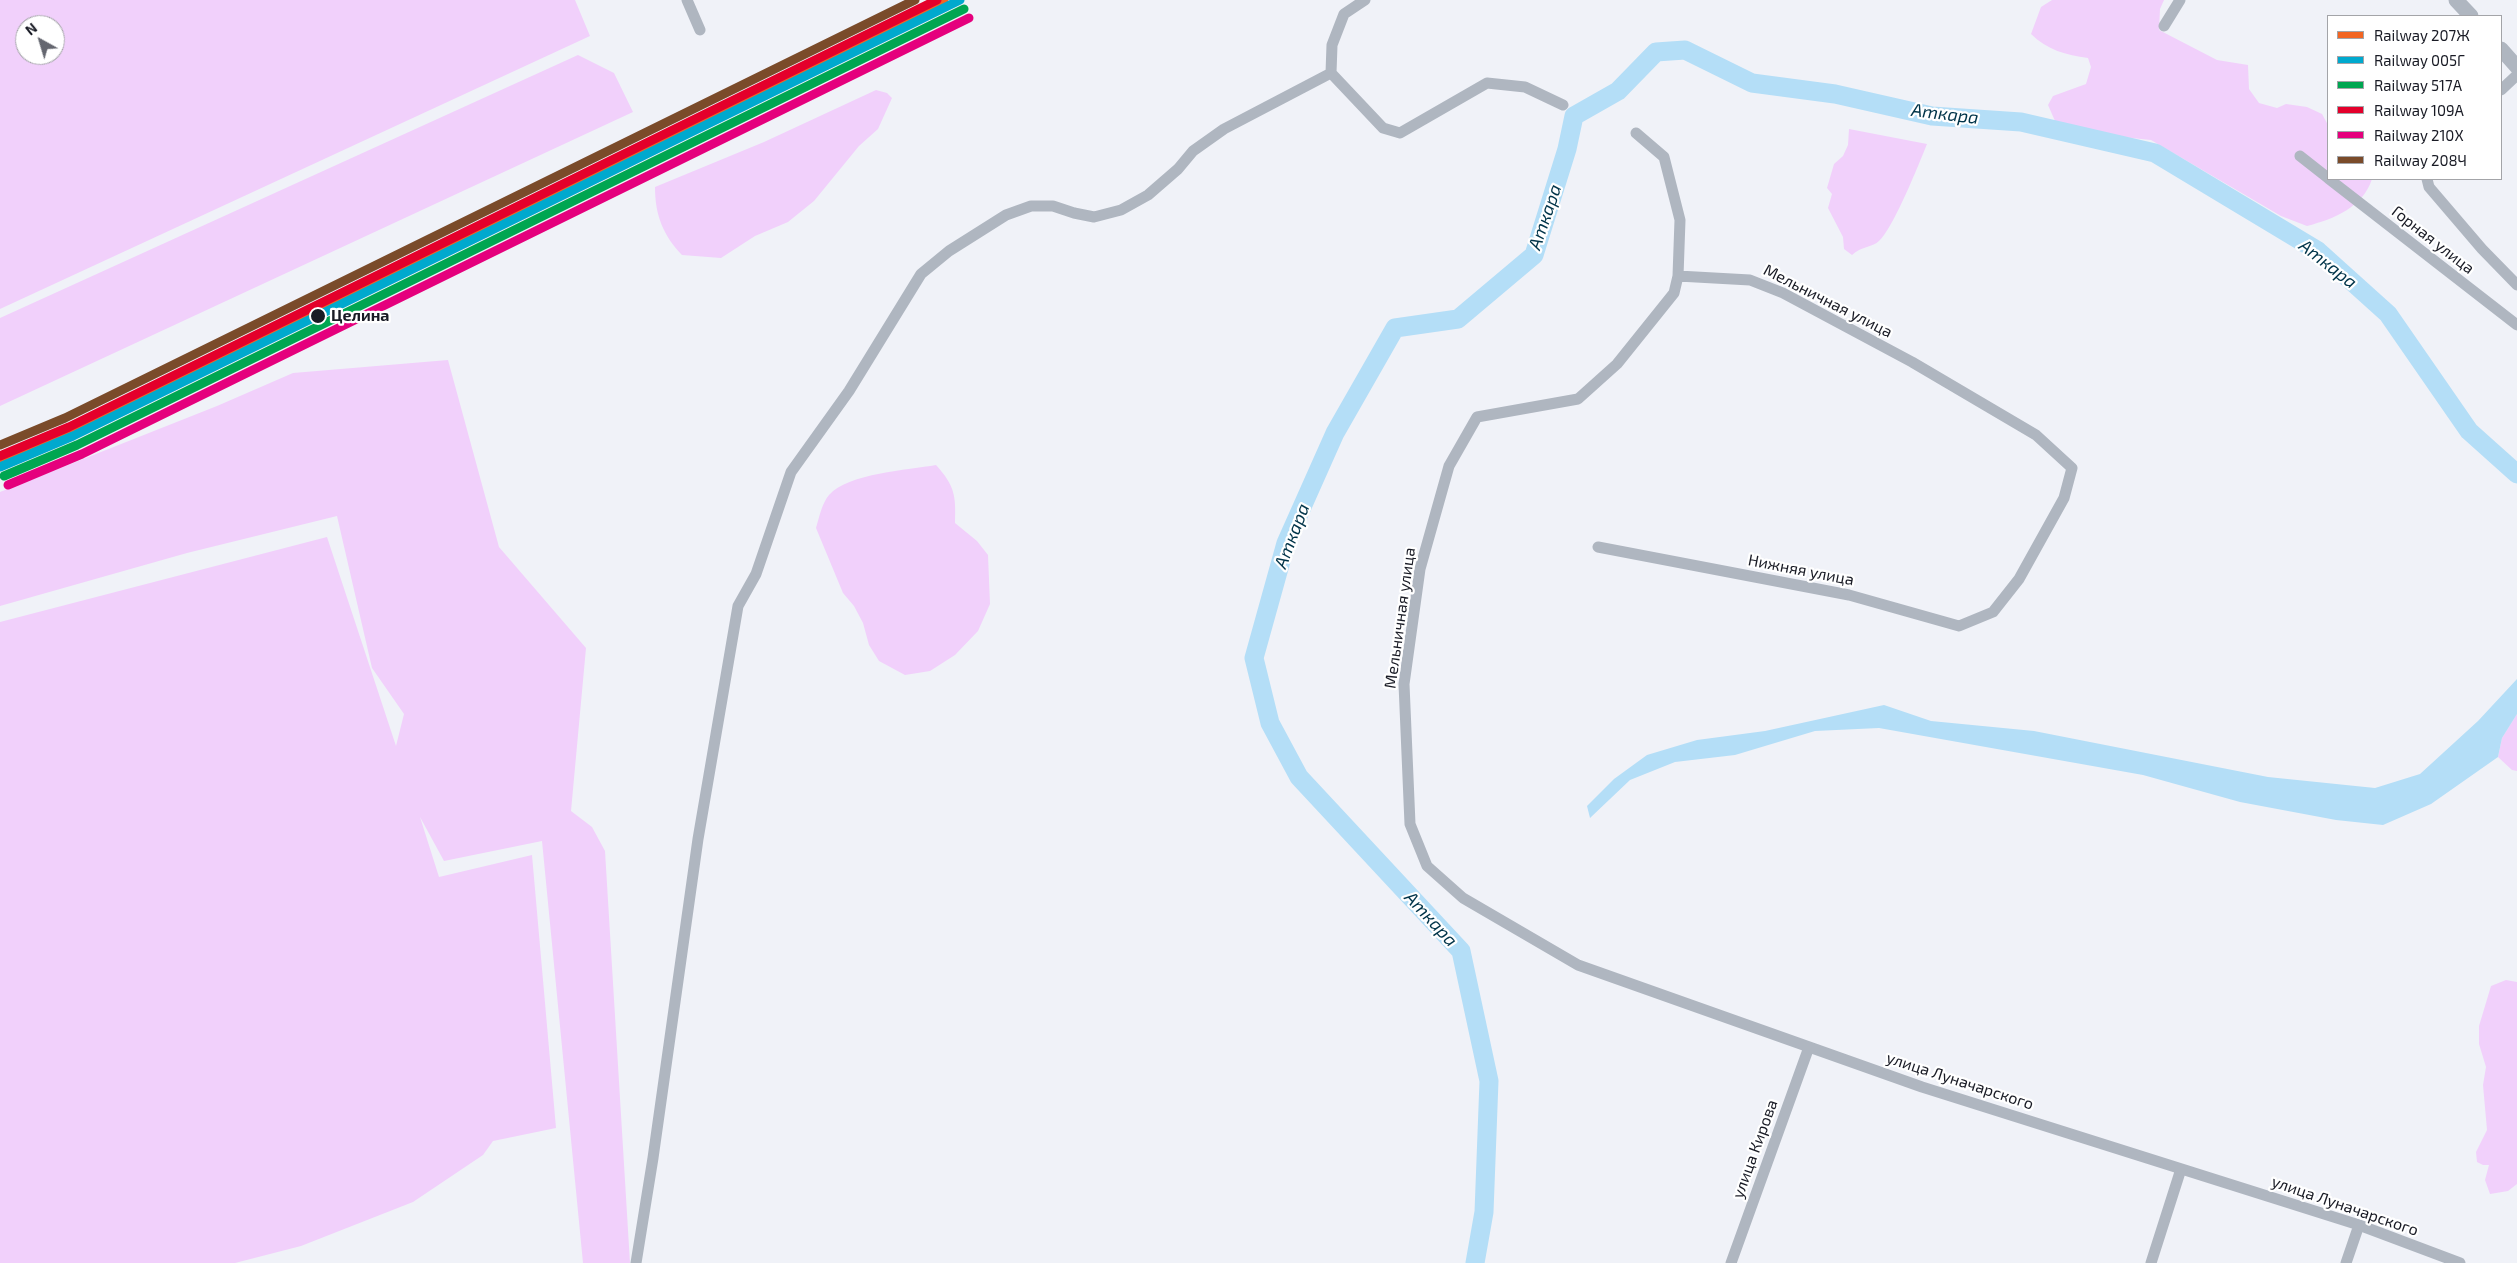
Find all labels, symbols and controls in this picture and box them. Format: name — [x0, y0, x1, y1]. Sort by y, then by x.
north arrow — [15, 15, 65, 65]
legend — [2327, 15, 2502, 180]
text: N — [22, 19, 40, 39]
text: Railway 207Ж — [2374, 26, 2470, 44]
text: Railway 005Г — [2374, 51, 2465, 69]
text: Railway 517А — [2374, 76, 2462, 94]
water label: Аткара — [1910, 99, 1980, 129]
text: Railway 109А — [2374, 101, 2464, 119]
text: Railway 210Х — [2374, 126, 2464, 144]
text: Railway 208Ч — [2374, 151, 2467, 169]
water label: Аткара — [1524, 182, 1566, 252]
street label: Горная улица — [2388, 202, 2478, 278]
water label: Аткара — [2295, 235, 2361, 293]
street label: Мельничная улица — [1760, 260, 1896, 342]
place label: Целина — [331, 306, 389, 326]
marker: Целина — [309, 307, 327, 325]
water label: Аткара — [1270, 501, 1314, 571]
street label: Мельничная улица — [1381, 546, 1419, 690]
street label: Нижняя улица — [1746, 550, 1856, 590]
water label: Аткара — [1400, 887, 1462, 951]
street label: улица Луначарского — [1884, 1048, 2036, 1114]
street label: улица Кирова — [1728, 1097, 1782, 1201]
street label: улица Луначарского — [2269, 1172, 2421, 1240]

